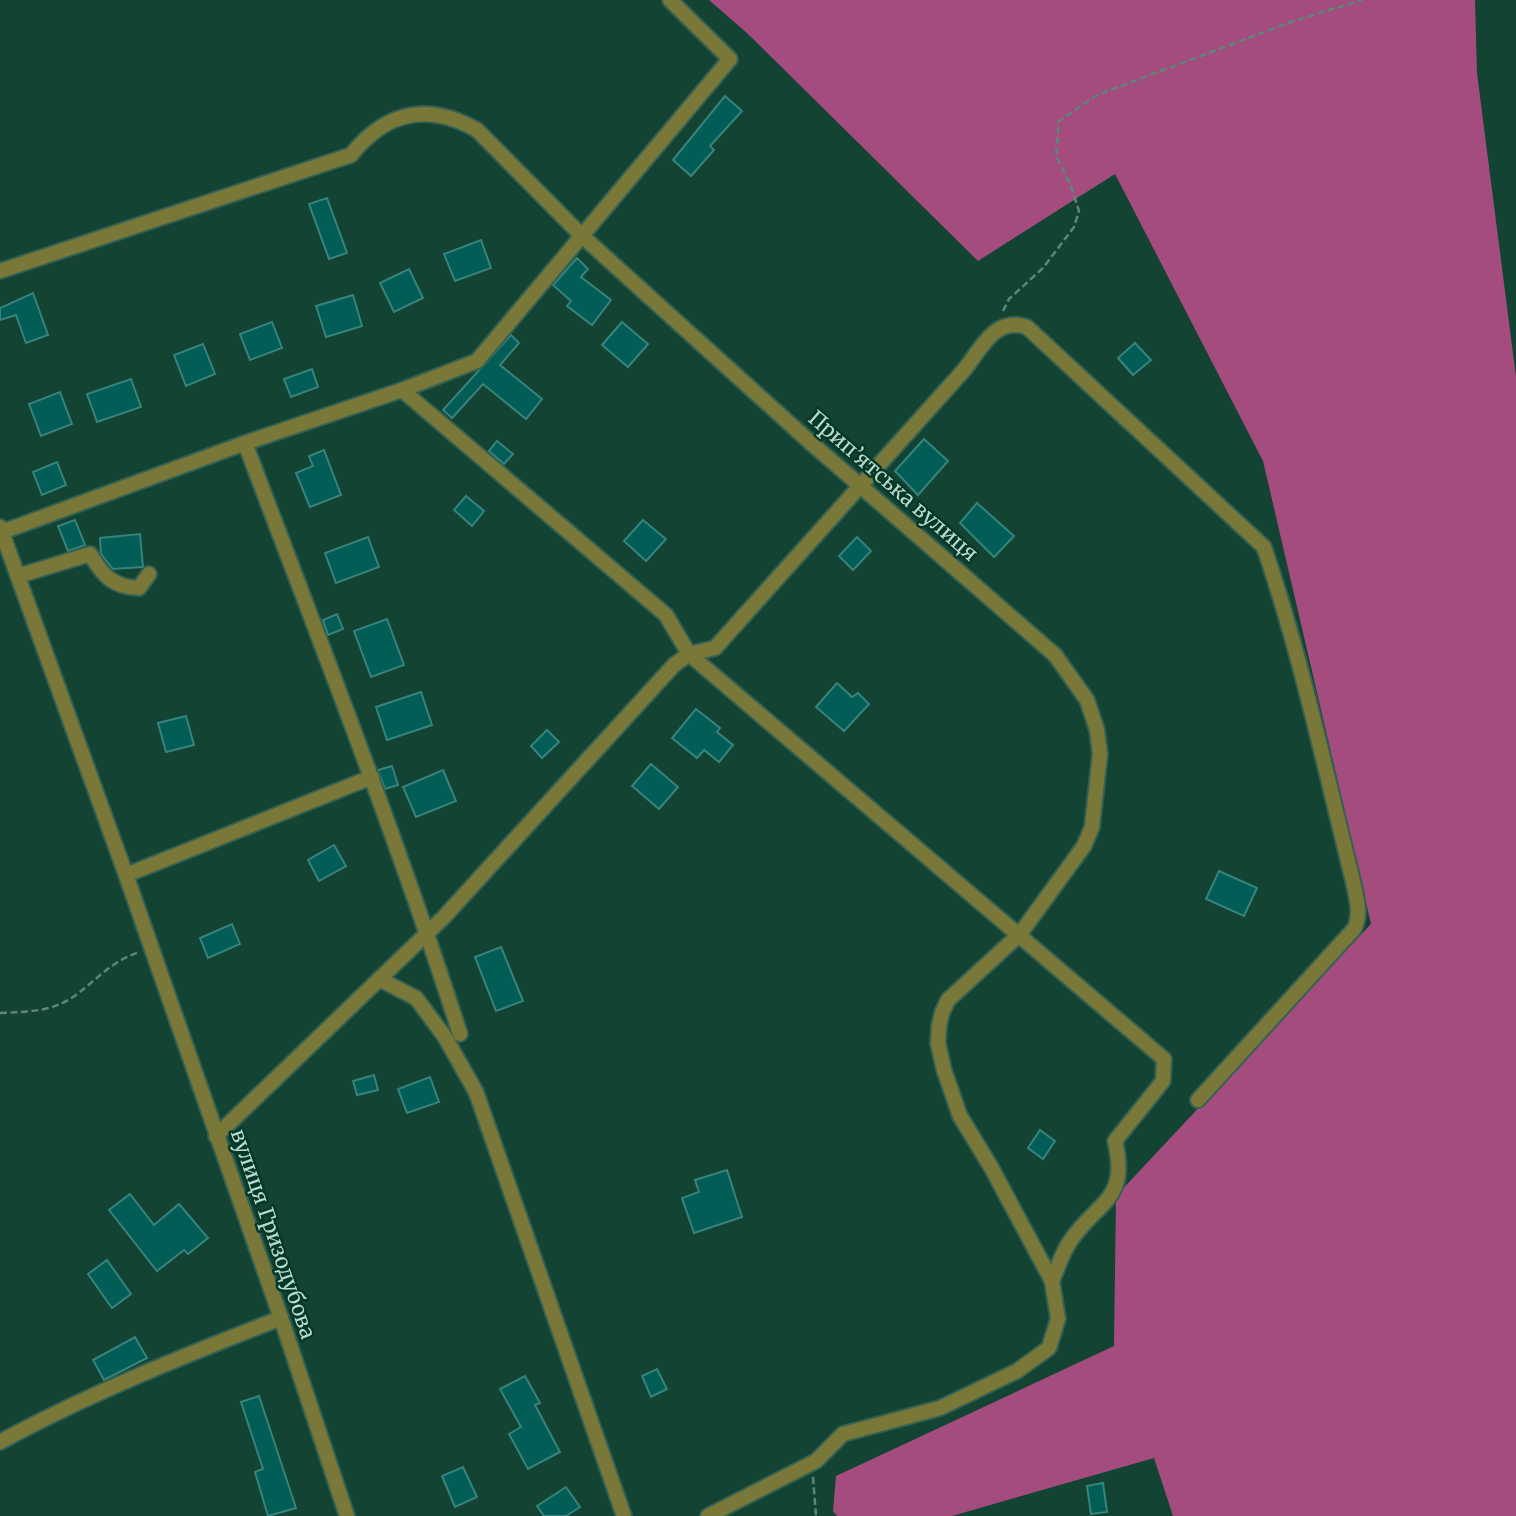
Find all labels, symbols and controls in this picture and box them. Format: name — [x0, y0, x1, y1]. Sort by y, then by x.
street label: Прип’ятська вулиця — [803, 404, 984, 567]
street label: вулиця Гризодубова — [225, 1125, 322, 1342]

